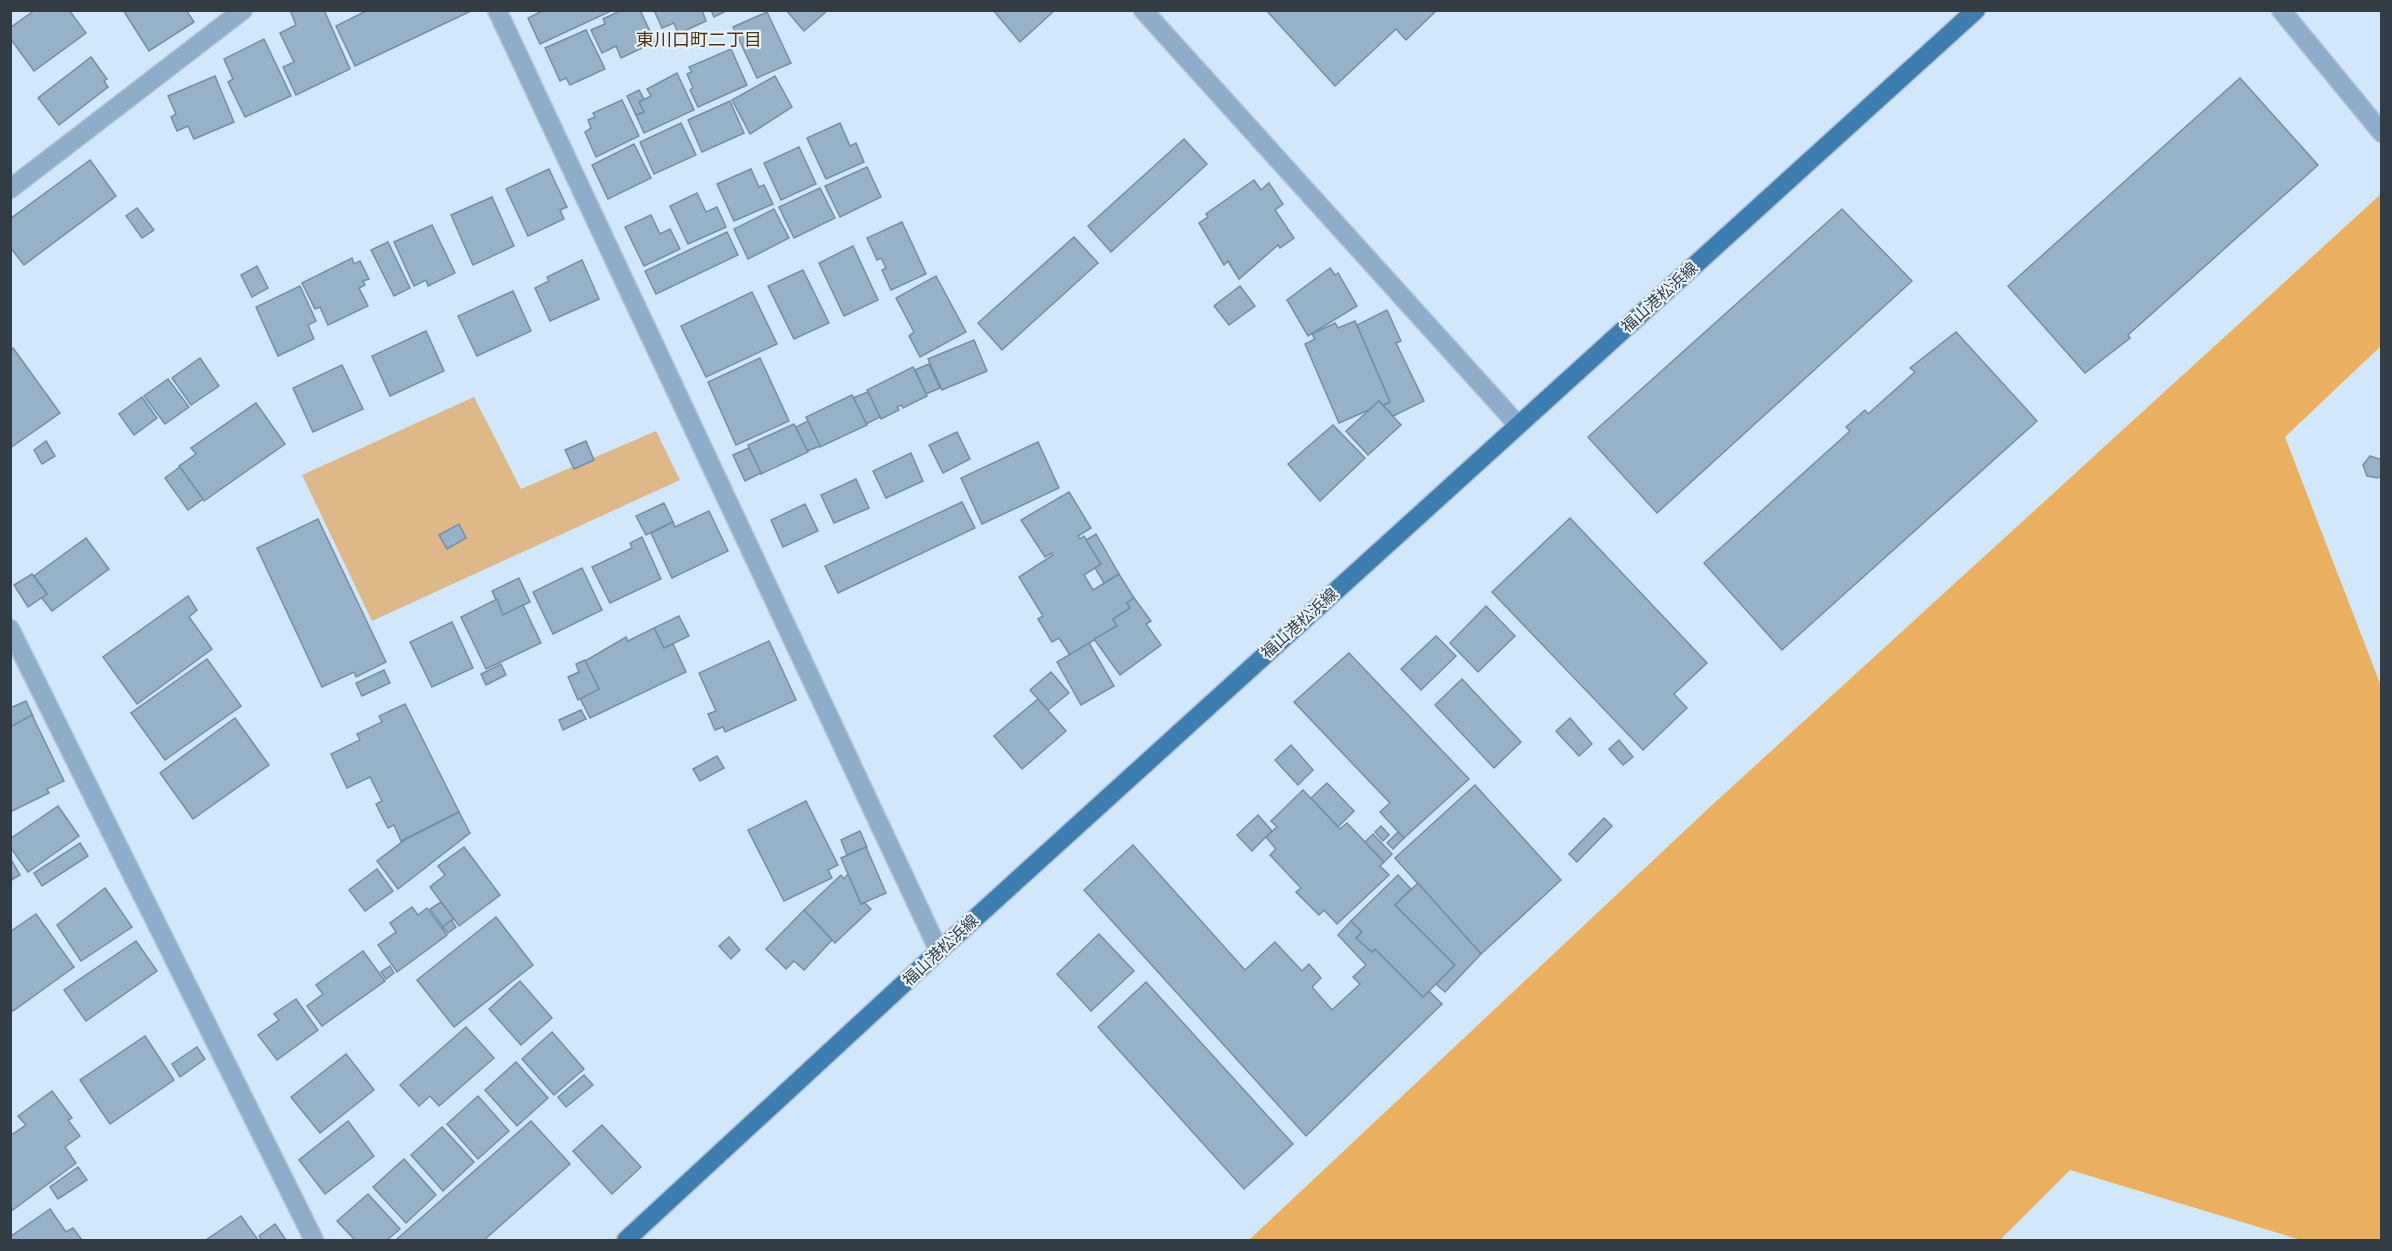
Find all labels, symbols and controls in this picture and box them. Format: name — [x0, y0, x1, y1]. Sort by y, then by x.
district label: 東川口町二丁目 — [636, 26, 762, 53]
street label: 福山港松浜線 — [1615, 256, 1703, 338]
street label: 福山港松浜線 — [1255, 582, 1343, 664]
street label: 福山港松浜線 — [897, 908, 983, 992]

